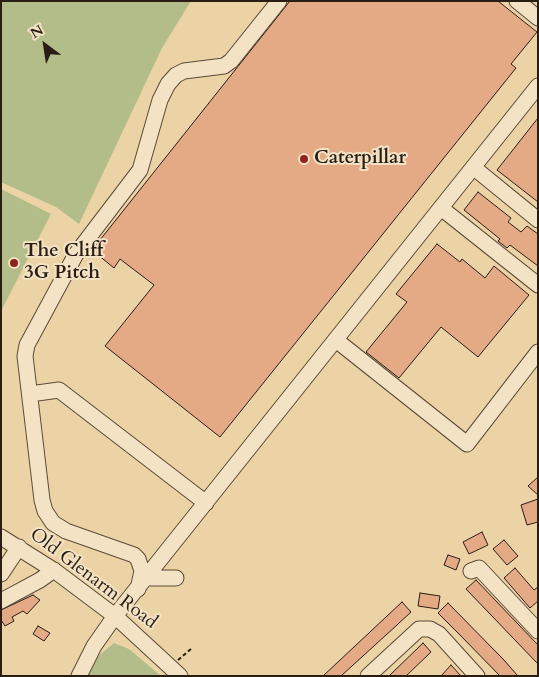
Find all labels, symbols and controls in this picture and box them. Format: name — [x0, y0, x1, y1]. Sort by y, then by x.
north arrow — [20, 20, 70, 70]
text: N — [27, 20, 47, 43]
place label: Caterpillar — [314, 148, 406, 170]
marker: Caterpillar — [298, 153, 310, 165]
place label: The Cliff 3G Pitch — [24, 241, 103, 285]
marker: The Cliff 3G Pitch — [8, 257, 20, 269]
street label: Old Glenarm Road — [25, 524, 161, 634]

